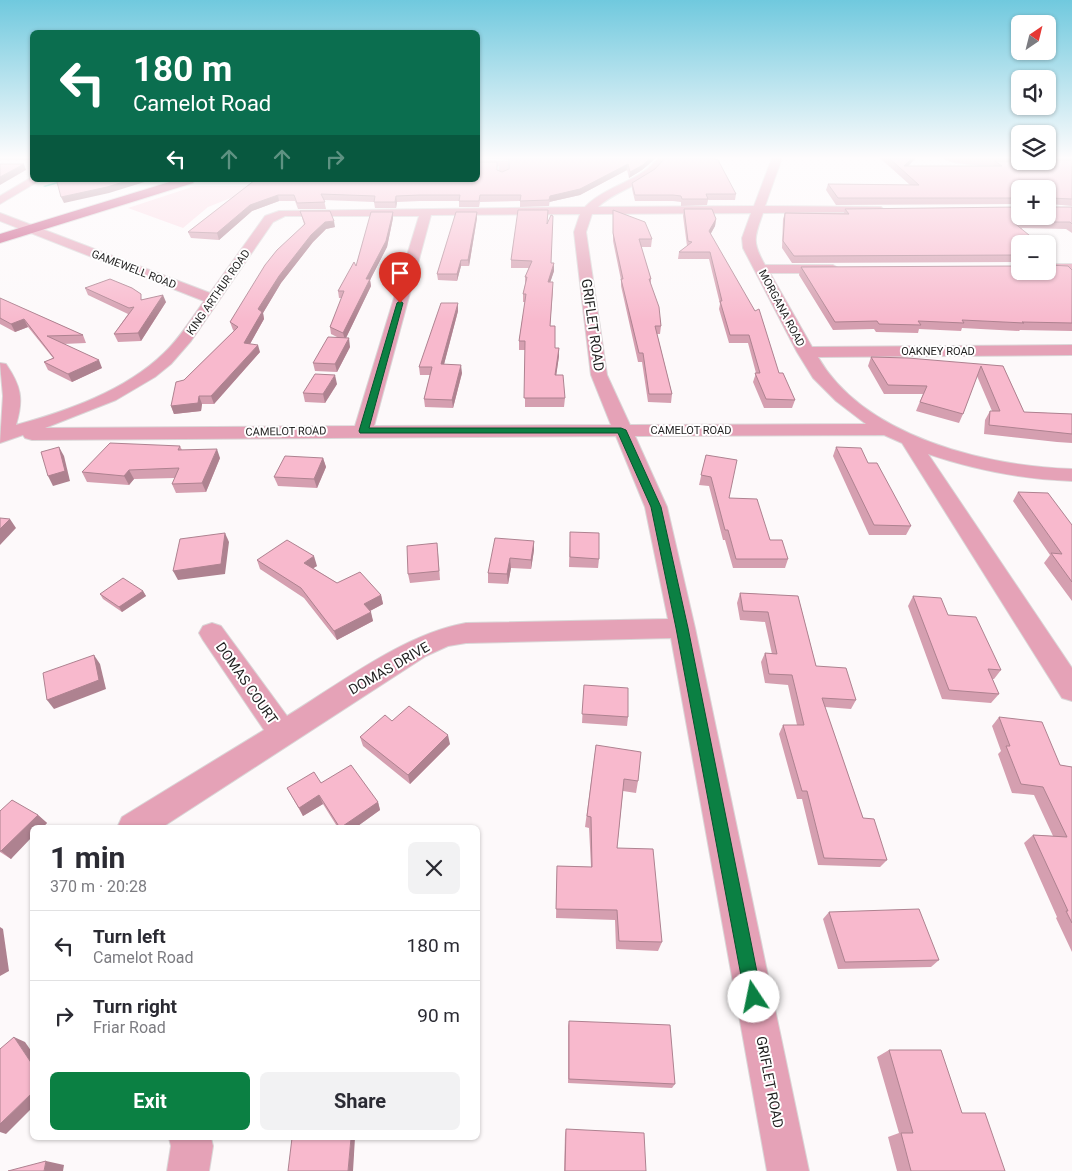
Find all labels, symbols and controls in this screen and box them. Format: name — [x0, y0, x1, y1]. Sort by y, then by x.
north arrow — [1011, 15, 1056, 60]
map controls — [1011, 15, 1056, 280]
text: 180 m — [133, 49, 232, 90]
icon: left — [50, 50, 115, 115]
button: sound — [1011, 70, 1056, 115]
text: Camelot Road — [133, 91, 271, 116]
button: layers — [1011, 125, 1056, 170]
icon: left — [162, 145, 190, 173]
icon: ahead — [215, 145, 243, 173]
icon: ahead — [268, 145, 296, 173]
icon: right — [321, 145, 349, 173]
button: + — [1011, 180, 1056, 225]
button: − — [1011, 235, 1056, 280]
street label: GAMEWELL ROAD — [90, 247, 178, 292]
street label: KING ARTHUR ROAD — [184, 247, 253, 337]
pin — [379, 252, 421, 303]
icon: arrive — [386, 259, 414, 287]
street label: MORGANA ROAD — [756, 268, 807, 349]
street label: GRIFLET ROAD — [579, 278, 607, 372]
street label: OAKNEY ROAD — [901, 345, 975, 358]
street label: CAMELOT ROAD — [245, 424, 327, 439]
street label: CAMELOT ROAD — [651, 424, 731, 437]
street label: DOMAS DRIVE — [346, 638, 432, 698]
street label: DOMAS COURT — [213, 639, 282, 728]
text: 1 min — [50, 840, 125, 875]
button: close — [408, 842, 460, 894]
text: 370 m · 20:28 — [50, 877, 147, 896]
text: Turn left — [93, 925, 166, 948]
icon: left — [50, 932, 78, 960]
text: 180 m — [407, 934, 460, 957]
text: Camelot Road — [93, 948, 194, 967]
position arrow — [727, 970, 779, 1022]
text: Turn right — [93, 995, 177, 1018]
icon: right — [50, 1002, 78, 1030]
text: 90 m — [417, 1004, 460, 1027]
text: Friar Road — [93, 1018, 166, 1037]
street label: GRIFLET ROAD — [753, 1035, 787, 1129]
button: Exit — [50, 1072, 250, 1130]
button: Share — [260, 1072, 460, 1130]

